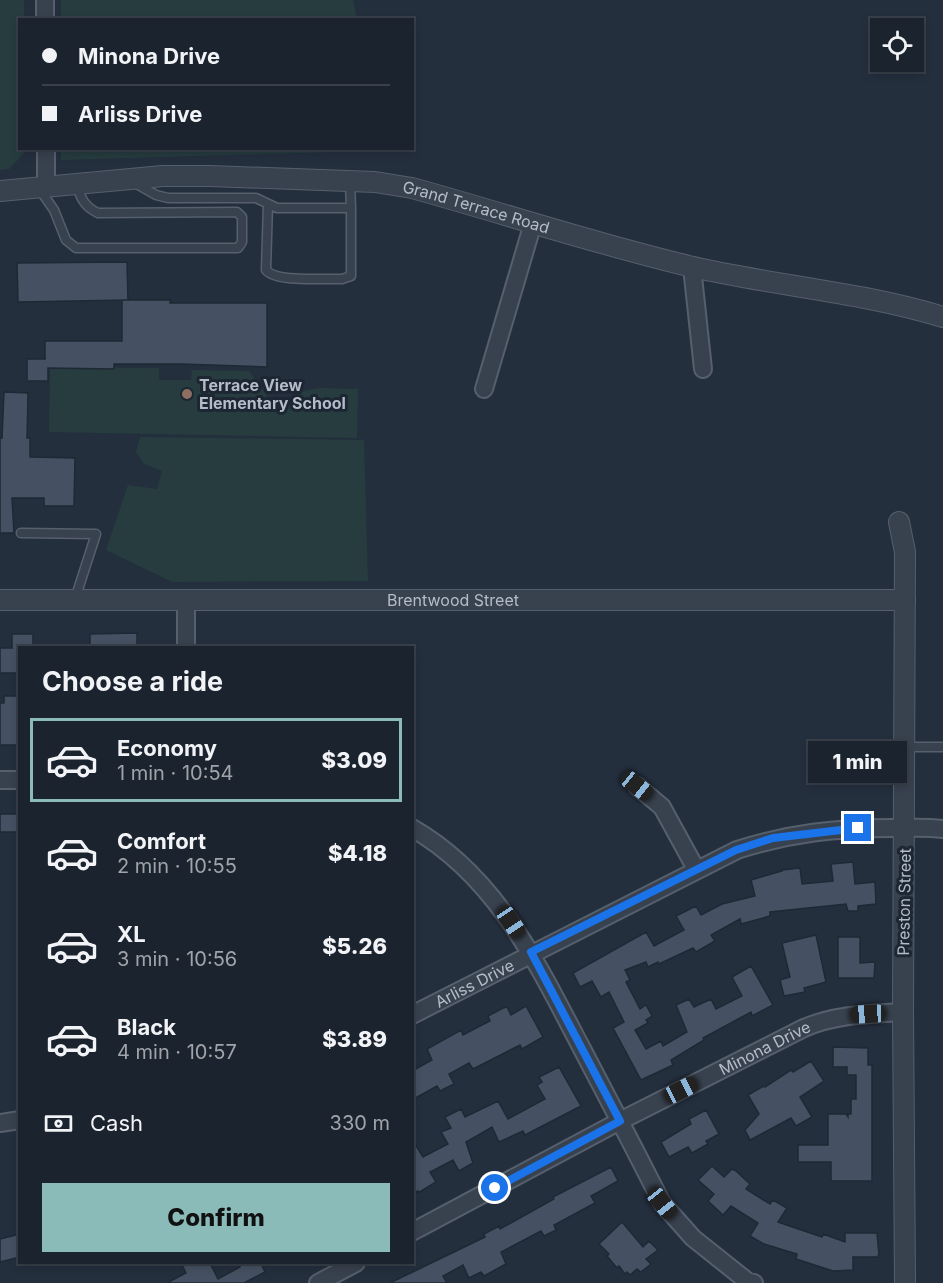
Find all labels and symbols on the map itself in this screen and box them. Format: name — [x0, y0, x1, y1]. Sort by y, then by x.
street label: Grand Terrace Road — [401, 177, 552, 238]
place label: Terrace View Elementary School — [199, 375, 346, 413]
marker: Terrace View Elementary School — [180, 387, 194, 401]
street label: Brentwood Street — [387, 590, 519, 610]
callout: 1 min — [808, 741, 908, 783]
car — [617, 768, 657, 804]
route end — [844, 814, 871, 841]
street label: Preston Street — [893, 848, 915, 956]
car — [493, 902, 529, 942]
street label: Arliss Drive — [431, 955, 517, 1012]
car — [850, 1004, 886, 1024]
street label: Minona Drive — [716, 1016, 814, 1079]
car — [661, 1074, 701, 1106]
route start — [481, 1174, 508, 1201]
car — [644, 1183, 680, 1223]

